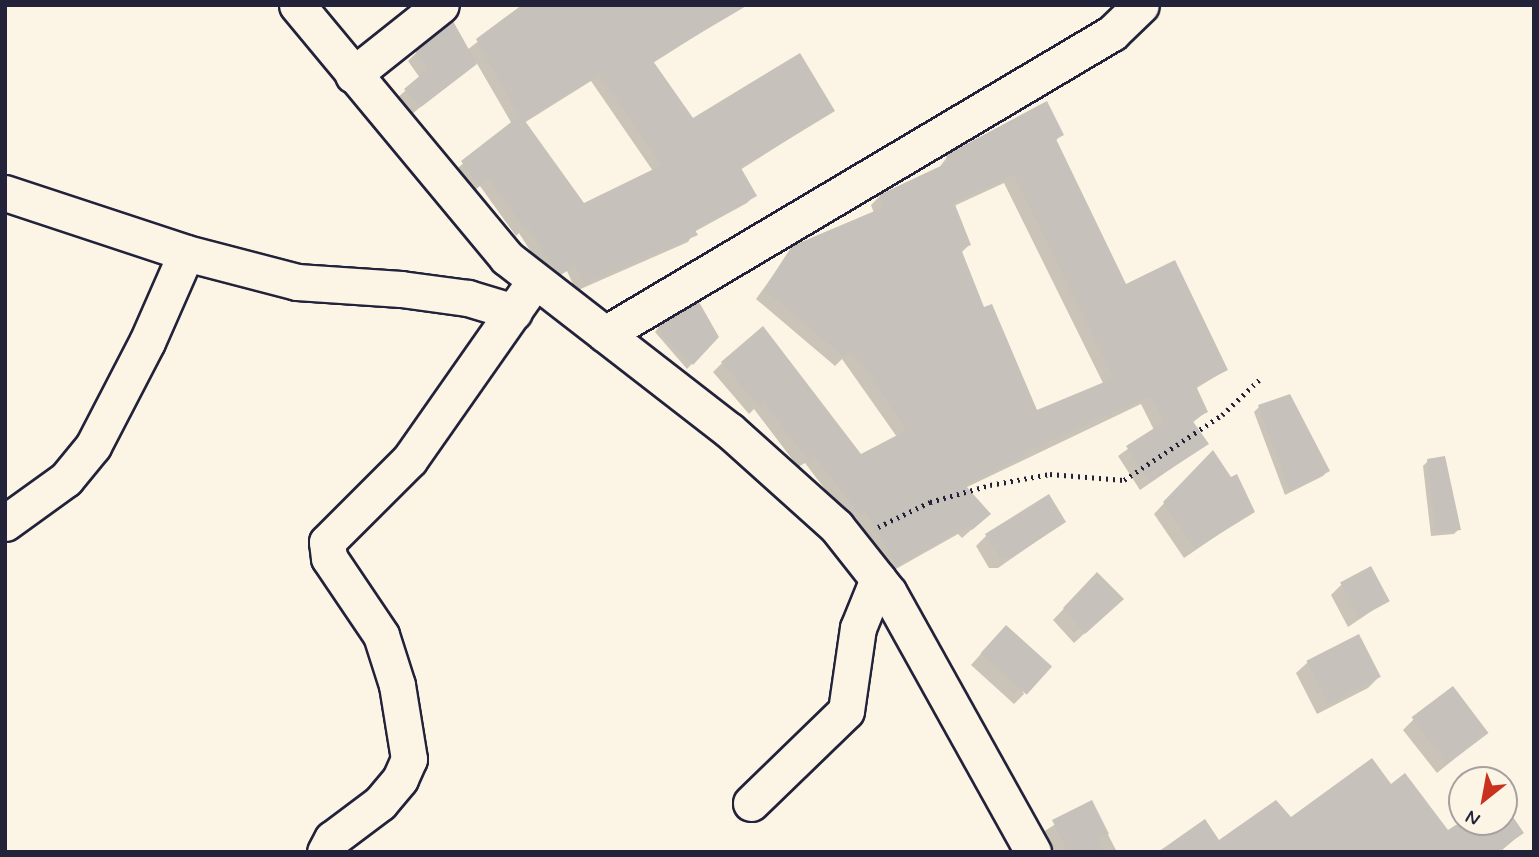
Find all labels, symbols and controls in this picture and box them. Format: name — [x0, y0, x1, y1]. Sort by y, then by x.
north arrow — [1448, 766, 1518, 836]
text: N — [1461, 804, 1485, 832]

